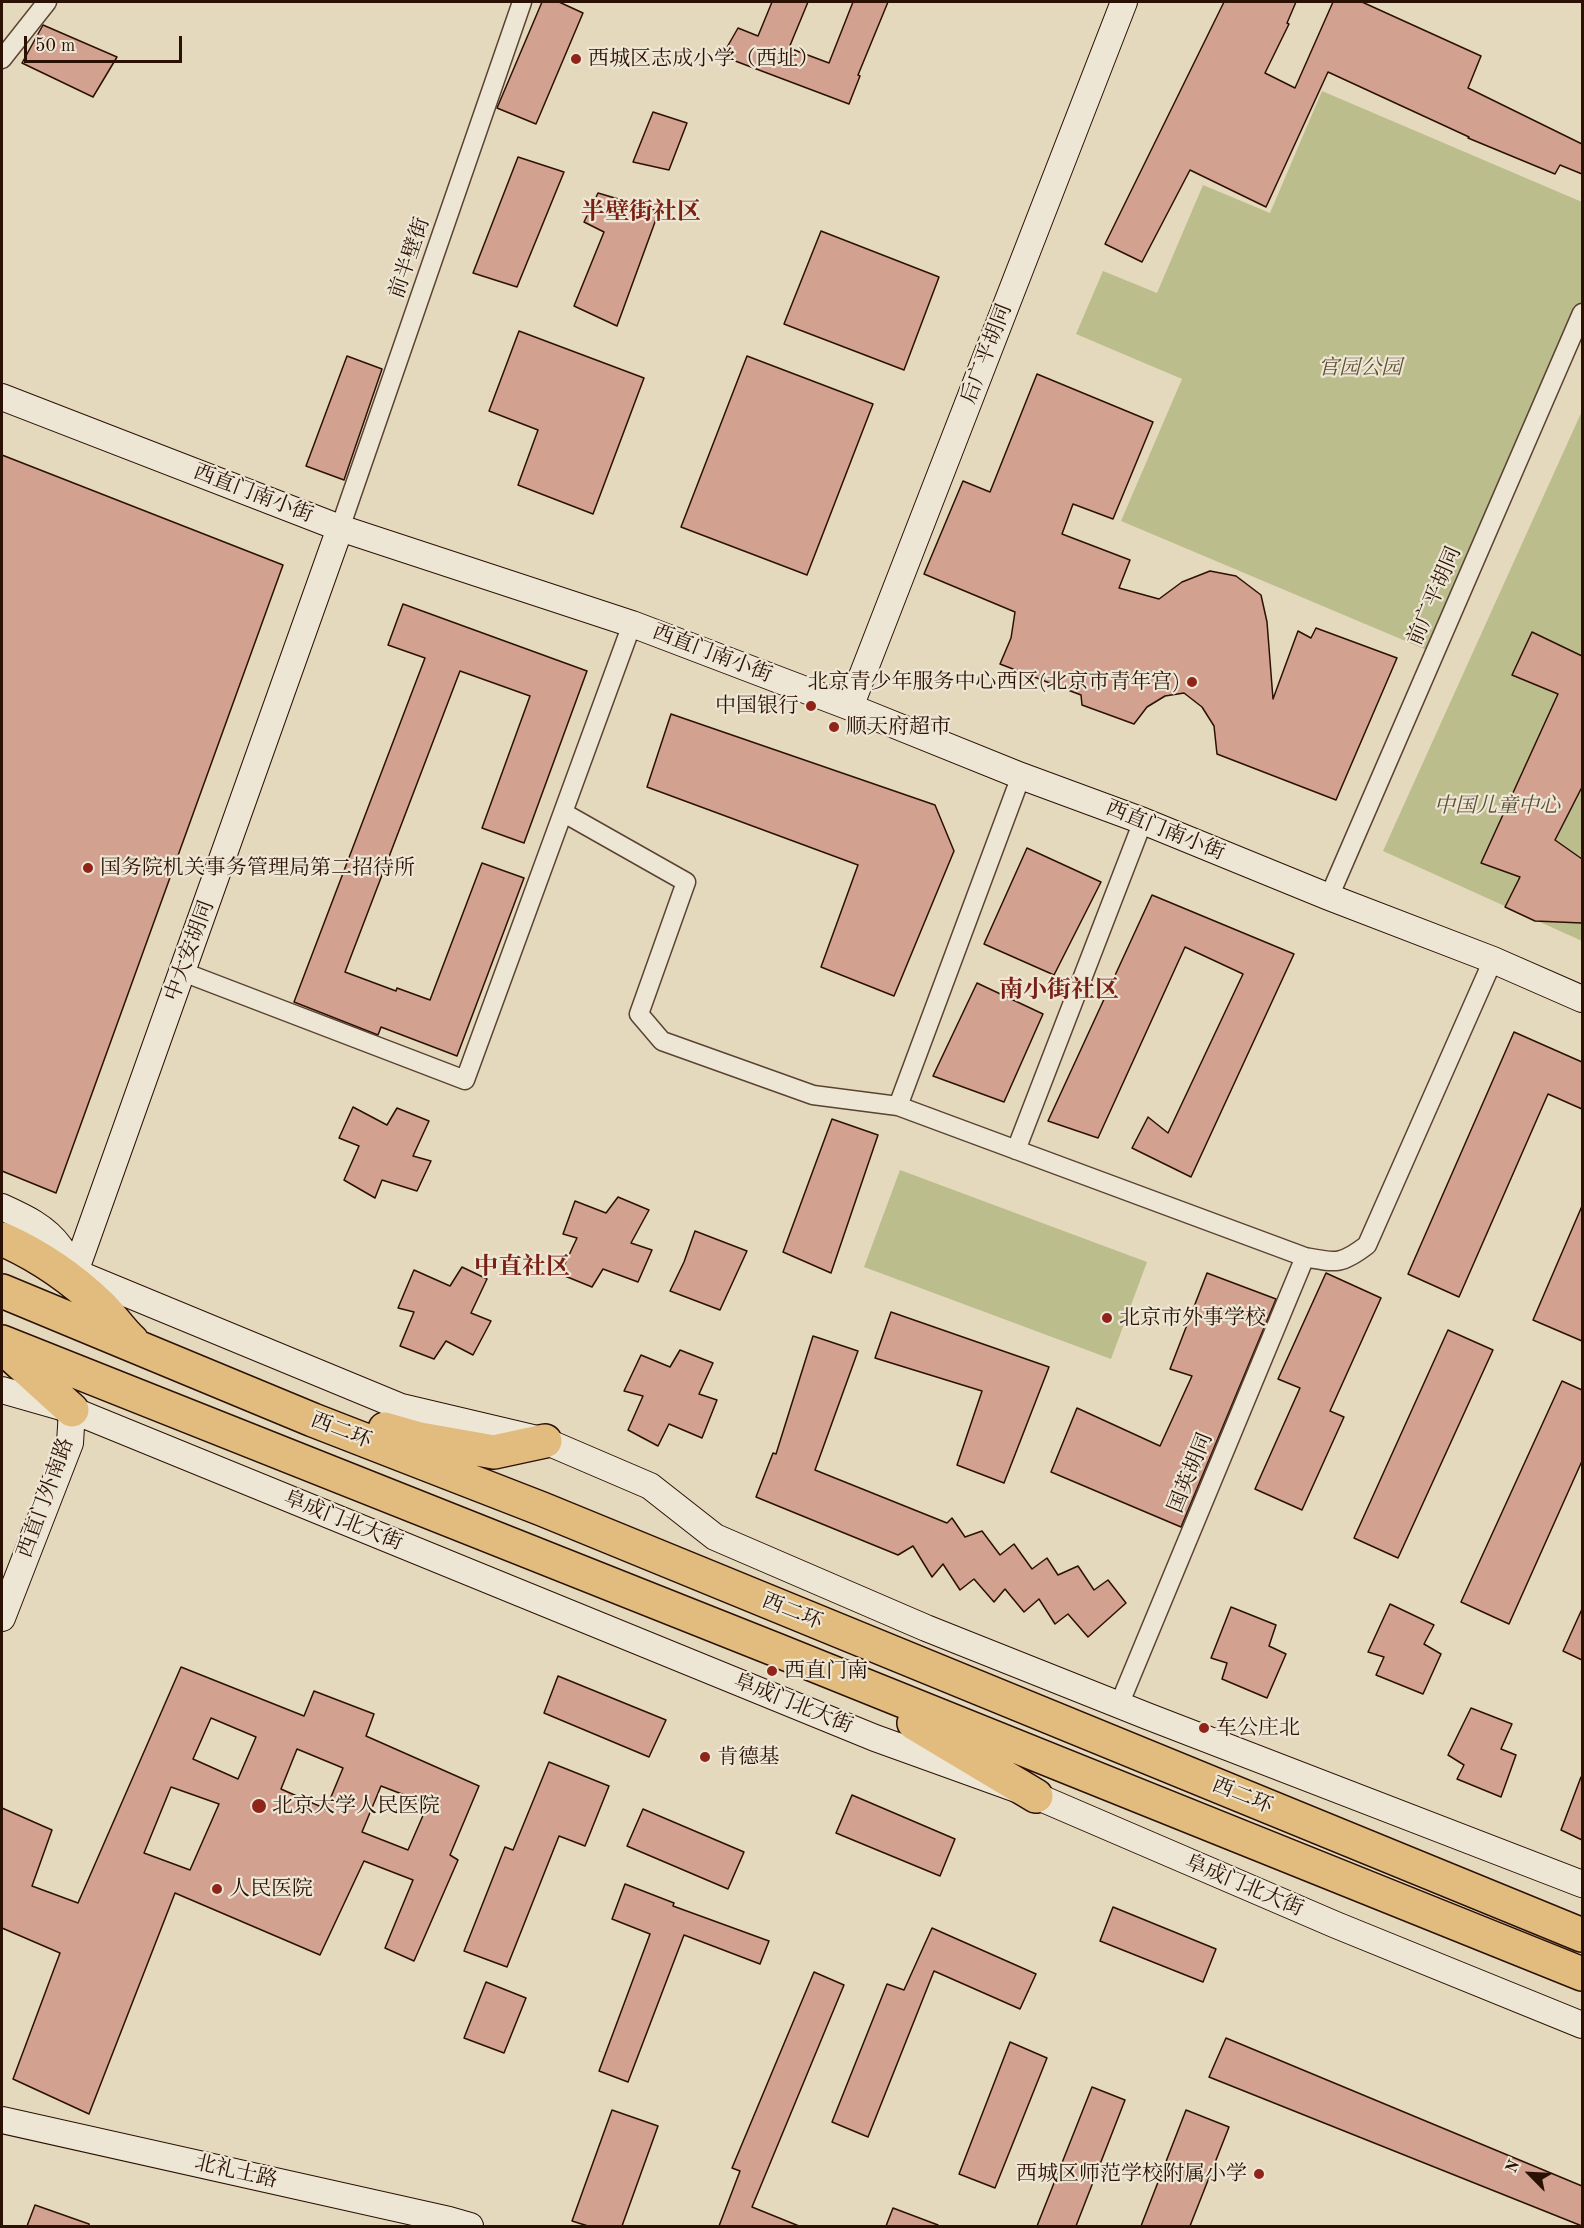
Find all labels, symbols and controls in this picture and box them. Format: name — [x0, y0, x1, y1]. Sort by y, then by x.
scale bar — [27, 24, 184, 62]
text: 50 m — [35, 37, 75, 55]
place label: 西城区志成小学（西址） — [588, 46, 819, 72]
marker: 西城区志成小学（西址） — [569, 52, 583, 66]
district label: 半壁街社区 — [581, 199, 701, 227]
street label: 前半壁街 — [384, 214, 436, 302]
street label: 后广平胡同 — [956, 300, 1018, 408]
park label: 官园公园 — [1318, 355, 1402, 381]
street label: 西直门南小街 — [190, 460, 316, 528]
street label: 前广平胡同 — [1403, 543, 1467, 649]
street label: 西直门南小街 — [649, 620, 775, 688]
place label: 北京青少年服务中心西区(北京市青年宫) — [807, 669, 1180, 695]
marker: 北京青少年服务中心西区(北京市青年宫) — [1185, 675, 1199, 689]
place label: 中国银行 — [715, 693, 799, 719]
marker: 中国银行 — [804, 699, 818, 713]
place label: 顺天府超市 — [846, 714, 951, 740]
marker: 顺天府超市 — [827, 720, 841, 734]
park label: 中国儿童中心 — [1434, 793, 1560, 819]
street label: 西直门南小街 — [1102, 796, 1228, 866]
place label: 国务院机关事务管理局第二招待所 — [100, 855, 415, 881]
marker: 国务院机关事务管理局第二招待所 — [81, 861, 95, 875]
street label: 中大安胡同 — [160, 897, 220, 1005]
district label: 南小街社区 — [999, 977, 1119, 1005]
district label: 中直社区 — [474, 1254, 570, 1282]
place label: 北京市外事学校 — [1119, 1305, 1266, 1331]
marker: 北京市外事学校 — [1100, 1311, 1114, 1325]
street label: 西二环 — [307, 1408, 375, 1454]
street label: 国英胡同 — [1164, 1429, 1218, 1517]
street label: 西直门外南路 — [13, 1434, 79, 1562]
street label: 阜成门北大街 — [280, 1486, 406, 1556]
street label: 西二环 — [758, 1589, 826, 1635]
place label: 西直门南 — [784, 1658, 868, 1684]
marker: 西直门南 — [765, 1664, 779, 1678]
street label: 阜成门北大街 — [730, 1669, 856, 1739]
place label: 车公庄北 — [1216, 1715, 1300, 1741]
marker: 车公庄北 — [1197, 1721, 1211, 1735]
place label: 肯德基 — [717, 1744, 780, 1770]
marker: 肯德基 — [698, 1750, 712, 1764]
street label: 西二环 — [1208, 1773, 1276, 1819]
place label: 北京大学人民医院 — [272, 1793, 440, 1819]
marker: 北京大学人民医院 — [250, 1797, 268, 1815]
street label: 阜成门北大街 — [1181, 1850, 1307, 1922]
place label: 人民医院 — [229, 1876, 313, 1902]
marker: 人民医院 — [210, 1882, 224, 1896]
north arrow — [1500, 2144, 1560, 2204]
street label: 北礼士路 — [192, 2150, 280, 2194]
text: N — [1504, 2158, 1523, 2176]
place label: 西城区师范学校附属小学 — [1016, 2161, 1247, 2187]
marker: 西城区师范学校附属小学 — [1252, 2167, 1266, 2181]

